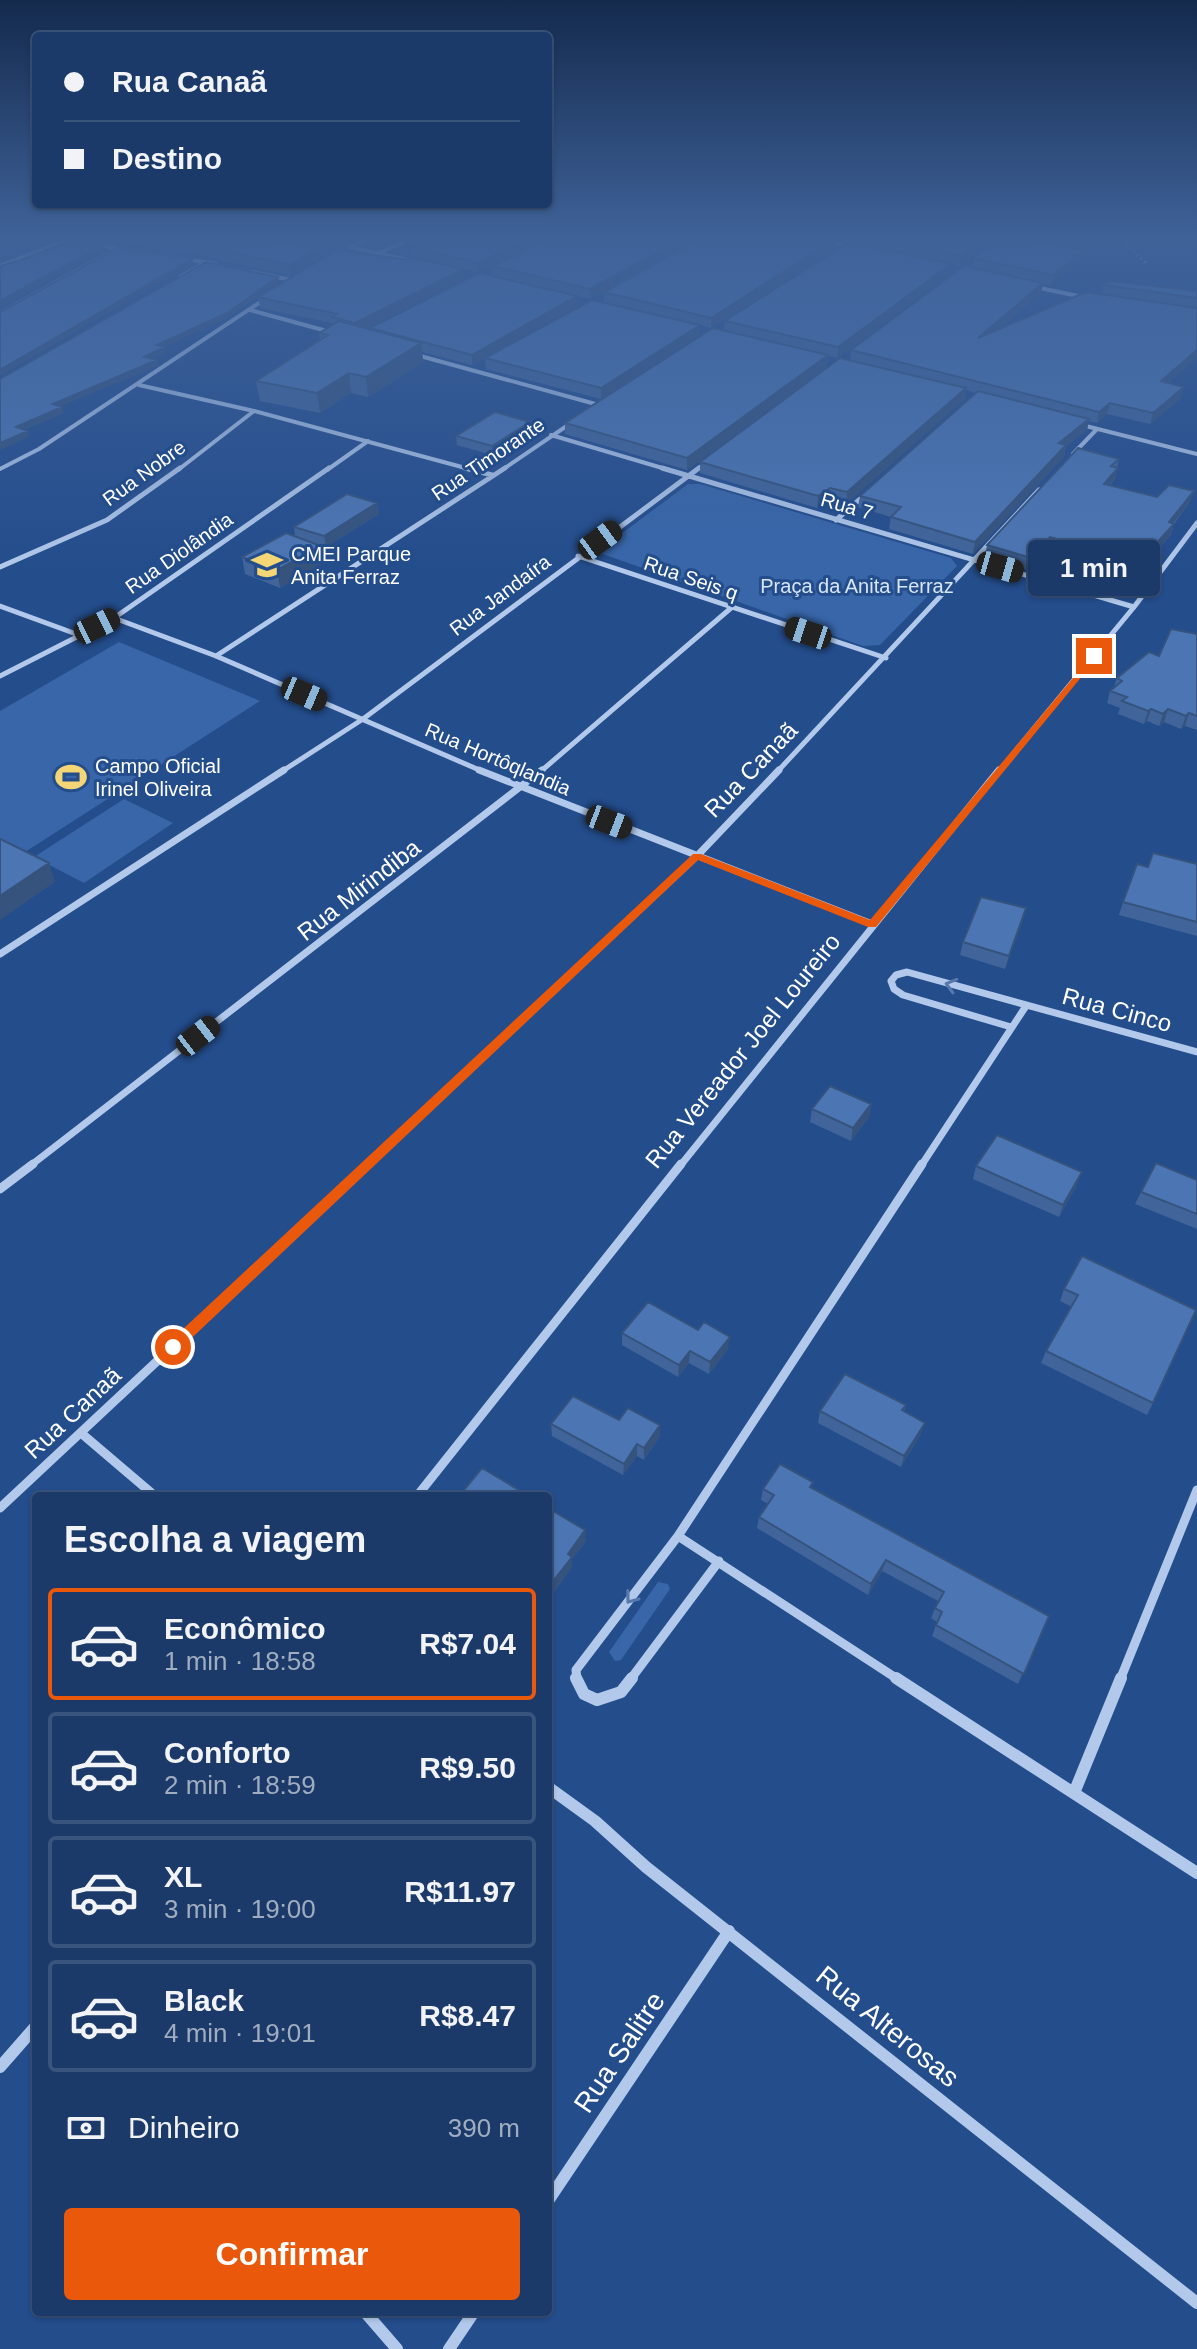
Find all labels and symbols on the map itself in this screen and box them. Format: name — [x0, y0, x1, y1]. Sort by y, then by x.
street label: Rua Timorante — [427, 413, 549, 505]
street label: Rua Nobre — [98, 436, 190, 510]
street label: Rua 7 — [818, 488, 876, 524]
street label: Rua Diolândia — [121, 507, 237, 598]
car — [574, 516, 626, 564]
callout: 1 min — [1028, 540, 1160, 596]
place label: CMEI Parque Anita Ferraz — [291, 543, 411, 588]
school or university icon: CMEI Parque Anita Ferraz — [250, 548, 284, 582]
car — [974, 549, 1026, 585]
street label: Rua Jandaíra — [445, 550, 555, 640]
street label: Rua Seis q — [641, 552, 741, 604]
park label: Praça da Anita Ferraz — [760, 575, 954, 597]
car — [70, 605, 124, 647]
car — [781, 614, 835, 652]
route end — [1076, 638, 1112, 674]
car — [277, 674, 331, 714]
street label: Rua Canaã — [699, 716, 803, 823]
street label: Rua Hortôqlandia — [422, 718, 575, 800]
place label: Campo Oficial Irinel Oliveira — [95, 755, 221, 800]
sports icon: Campo Oficial Irinel Oliveira — [54, 760, 88, 794]
car — [582, 802, 636, 842]
street label: Rua Mirindiba — [292, 833, 426, 946]
street label: Rua Vereador Joel Loureiro — [640, 928, 845, 1173]
one-way arrow — [945, 978, 959, 994]
street label: Rua Cinco — [1060, 982, 1175, 1037]
car — [172, 1012, 224, 1060]
route start — [155, 1329, 191, 1365]
street label: Rua Canaã — [19, 1361, 127, 1464]
one-way arrow — [626, 1589, 640, 1604]
street label: Rua Alterosas — [810, 1959, 965, 2093]
street label: Rua Salitre — [568, 1986, 671, 2118]

